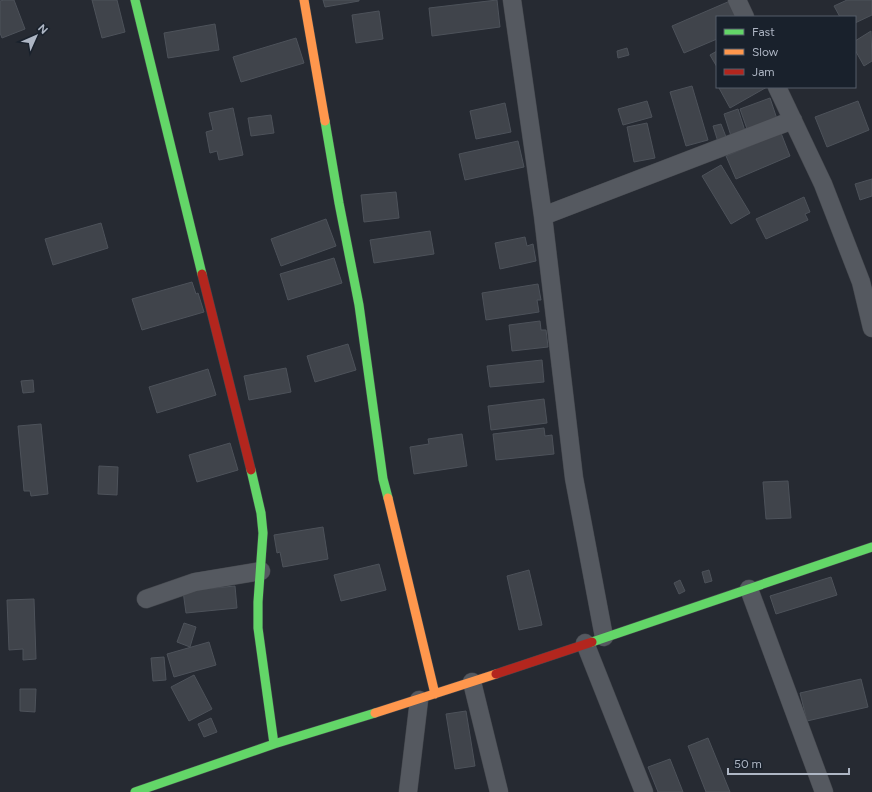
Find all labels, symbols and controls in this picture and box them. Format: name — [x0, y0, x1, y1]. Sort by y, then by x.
north arrow — [16, 16, 56, 56]
legend — [716, 16, 856, 88]
text: N — [35, 22, 50, 37]
text: Fast — [752, 25, 775, 39]
text: Slow — [752, 45, 779, 59]
text: Jam — [752, 65, 775, 79]
scale bar — [728, 750, 849, 776]
text: 50 m — [734, 757, 762, 771]

